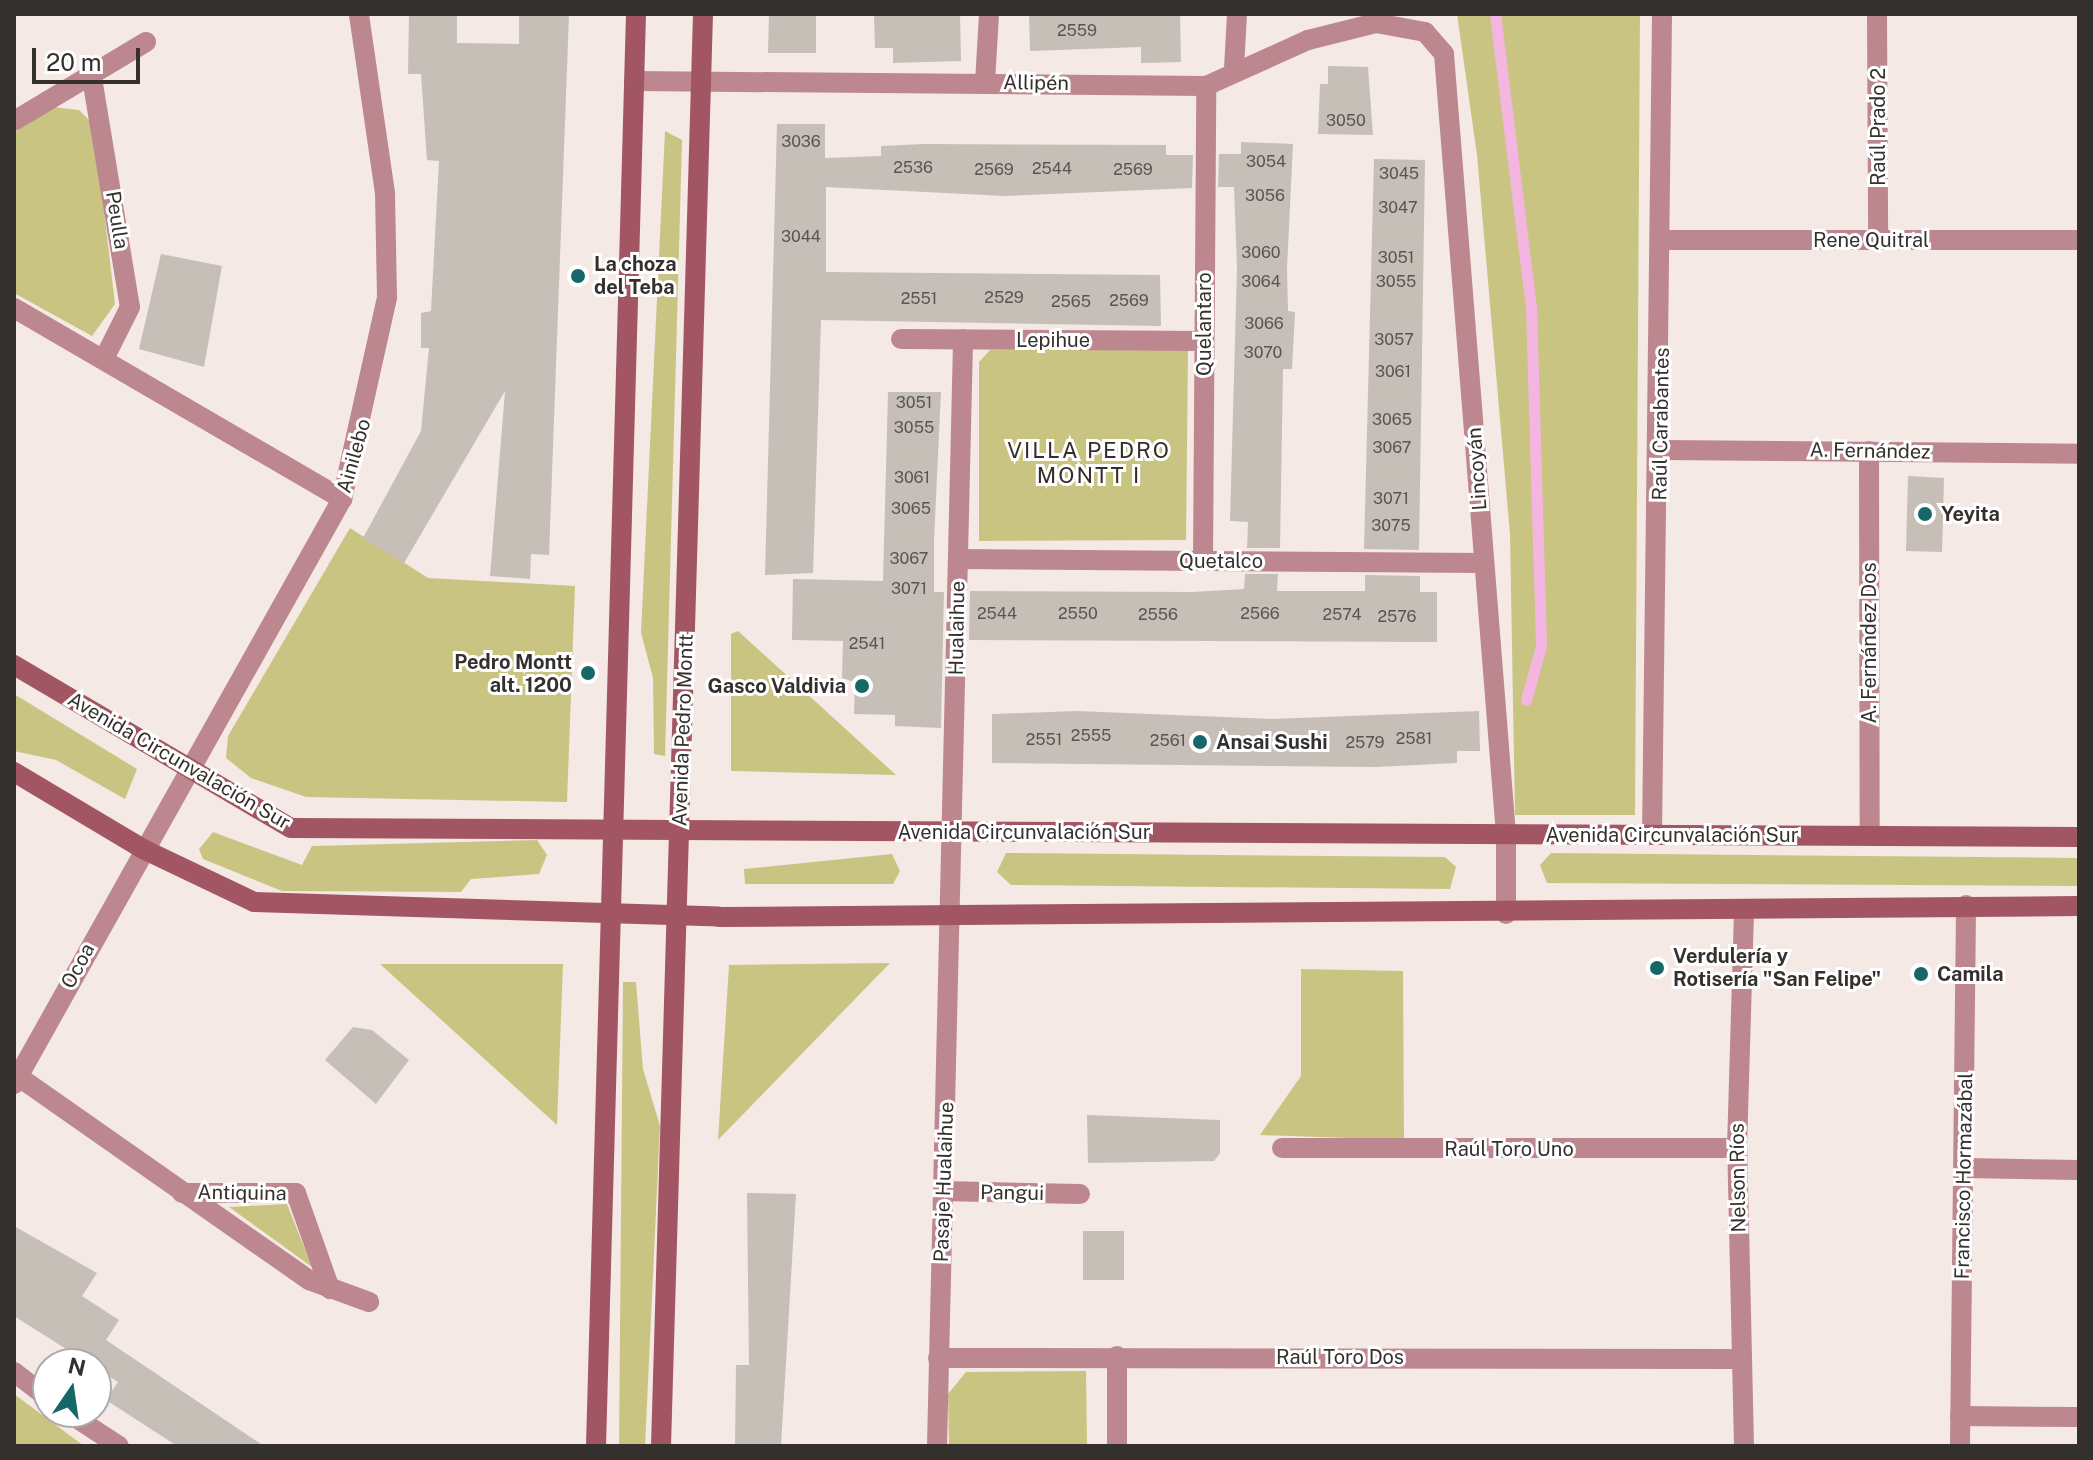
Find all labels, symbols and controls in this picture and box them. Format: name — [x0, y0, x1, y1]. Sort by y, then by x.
house number: 2559 — [1057, 21, 1097, 41]
scale bar — [36, 32, 144, 82]
text: 20 m — [46, 48, 102, 76]
street label: Raúl Prado 2 — [1866, 68, 1890, 186]
street label: Allipén — [1003, 70, 1069, 96]
house number: 3050 — [1326, 111, 1366, 131]
house number: 3036 — [781, 132, 821, 152]
house number: 3054 — [1246, 152, 1286, 172]
house number: 2536 — [893, 158, 933, 178]
house number: 2544 — [1032, 159, 1072, 179]
house number: 2569 — [974, 160, 1014, 180]
house number: 2569 — [1113, 160, 1153, 180]
house number: 3045 — [1379, 164, 1419, 184]
house number: 3056 — [1245, 186, 1285, 206]
street label: Peulla — [101, 189, 133, 251]
house number: 3047 — [1378, 198, 1418, 218]
house number: 3044 — [781, 227, 821, 247]
street label: Rene Quitral — [1813, 228, 1929, 252]
house number: 3060 — [1241, 243, 1281, 263]
house number: 3051 — [1378, 248, 1414, 268]
place label: La choza del Teba — [594, 252, 677, 299]
marker: La choza del Teba — [569, 267, 587, 285]
street label: Quelantaro — [1192, 272, 1216, 376]
house number: 3064 — [1241, 272, 1281, 292]
house number: 3055 — [1376, 272, 1416, 292]
house number: 2529 — [984, 288, 1024, 308]
house number: 2551 — [901, 289, 937, 309]
house number: 2569 — [1109, 291, 1149, 311]
house number: 2565 — [1051, 292, 1091, 312]
house number: 3066 — [1244, 314, 1284, 334]
street label: Lepihue — [1016, 328, 1090, 352]
house number: 3057 — [1374, 330, 1414, 350]
house number: 3070 — [1244, 343, 1282, 363]
street label: Raúl Carabantes — [1648, 347, 1674, 501]
house number: 3061 — [1375, 362, 1411, 382]
house number: 3051 — [896, 393, 932, 413]
house number: 3065 — [1372, 410, 1412, 430]
street label: Ainilebo — [332, 416, 376, 496]
house number: 3055 — [894, 418, 934, 438]
street label: Lincoyán — [1462, 427, 1492, 511]
district label: VILLA PEDRO MONTT I — [1007, 437, 1171, 488]
house number: 3067 — [1373, 438, 1411, 458]
street label: A. Fernández — [1809, 438, 1931, 464]
house number: 3061 — [894, 468, 930, 488]
house number: 3071 — [1373, 489, 1409, 509]
house number: 3065 — [891, 499, 931, 519]
place label: Yeyita — [1941, 502, 2000, 526]
marker: Yeyita — [1916, 505, 1934, 523]
house number: 3075 — [1371, 516, 1411, 536]
house number: 3067 — [890, 549, 928, 569]
street label: Quetalco — [1179, 549, 1263, 573]
street label: A. Fernández Dos — [1857, 562, 1881, 724]
house number: 3071 — [891, 579, 927, 599]
street label: Hualaihue — [944, 581, 970, 675]
house number: 2544 — [977, 604, 1017, 624]
house number: 2550 — [1058, 604, 1098, 624]
house number: 2566 — [1240, 604, 1280, 624]
house number: 2556 — [1138, 605, 1178, 625]
house number: 2574 — [1322, 605, 1362, 625]
house number: 2576 — [1377, 607, 1417, 627]
street label: Avenida Pedro Montt — [668, 633, 698, 827]
house number: 2541 — [849, 634, 885, 654]
place label: Pedro Montt alt. 1200 — [454, 650, 572, 697]
marker: Pedro Montt alt. 1200 — [579, 664, 597, 682]
place label: Gasco Valdivia — [707, 674, 846, 698]
marker: Gasco Valdivia — [853, 677, 871, 695]
street label: Avenida Circunvalación Sur — [63, 687, 295, 835]
house number: 2555 — [1071, 726, 1111, 746]
house number: 2581 — [1396, 729, 1432, 749]
house number: 2551 — [1026, 730, 1062, 750]
place label: Ansai Sushi — [1216, 730, 1328, 754]
house number: 2561 — [1150, 731, 1186, 751]
marker: Ansai Sushi — [1191, 733, 1209, 751]
house number: 2579 — [1345, 733, 1385, 753]
street label: Avenida Circunvalación Sur — [897, 820, 1151, 844]
street label: Avenida Circunvalación Sur — [1545, 823, 1799, 847]
street label: Ocoa — [56, 939, 100, 993]
place label: Verdulería y Rotisería "San Felipe" — [1673, 944, 1881, 991]
marker: Verdulería y Rotisería "San Felipe" — [1648, 959, 1666, 977]
place label: Camila — [1937, 962, 2004, 986]
marker: Camila — [1912, 965, 1930, 983]
street label: Francisco Hormazábal — [1950, 1072, 1978, 1280]
street label: Pasaje Hualaihue — [929, 1101, 959, 1263]
street label: Nelson Ríos — [1725, 1123, 1751, 1233]
street label: Raúl Toro Uno — [1444, 1137, 1574, 1161]
street label: Antiquina — [197, 1180, 287, 1206]
street label: Pangui — [980, 1180, 1044, 1206]
street label: Raúl Toro Dos — [1276, 1345, 1404, 1369]
north arrow — [32, 1348, 112, 1428]
text: N — [66, 1352, 88, 1381]

